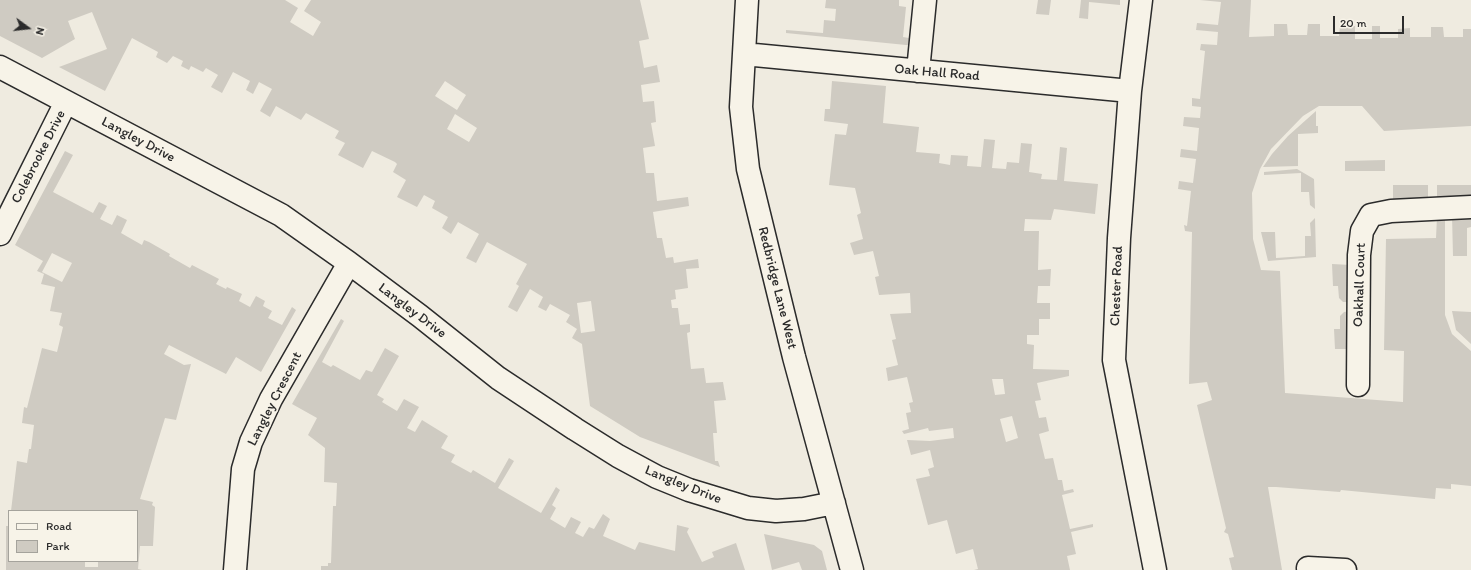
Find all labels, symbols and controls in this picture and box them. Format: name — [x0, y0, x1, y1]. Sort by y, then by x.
north arrow — [8, 8, 48, 48]
scale bar — [1335, 8, 1406, 34]
text: 20 m — [1340, 16, 1367, 30]
text: N — [33, 26, 47, 37]
street label: Oak Hall Road — [893, 61, 981, 85]
street label: Colebrooke Drive — [8, 108, 70, 206]
street label: Langley Drive — [98, 114, 178, 166]
street label: Redbridge Lane West — [754, 225, 800, 351]
street label: Oakhall Court — [1350, 243, 1370, 327]
street label: Chester Road — [1107, 246, 1127, 326]
street label: Langley Drive — [374, 280, 450, 342]
street label: Langley Crescent — [244, 349, 306, 449]
street label: Langley Drive — [642, 462, 724, 508]
legend — [8, 510, 138, 562]
text: Road — [46, 519, 72, 533]
text: Park — [46, 539, 70, 553]

